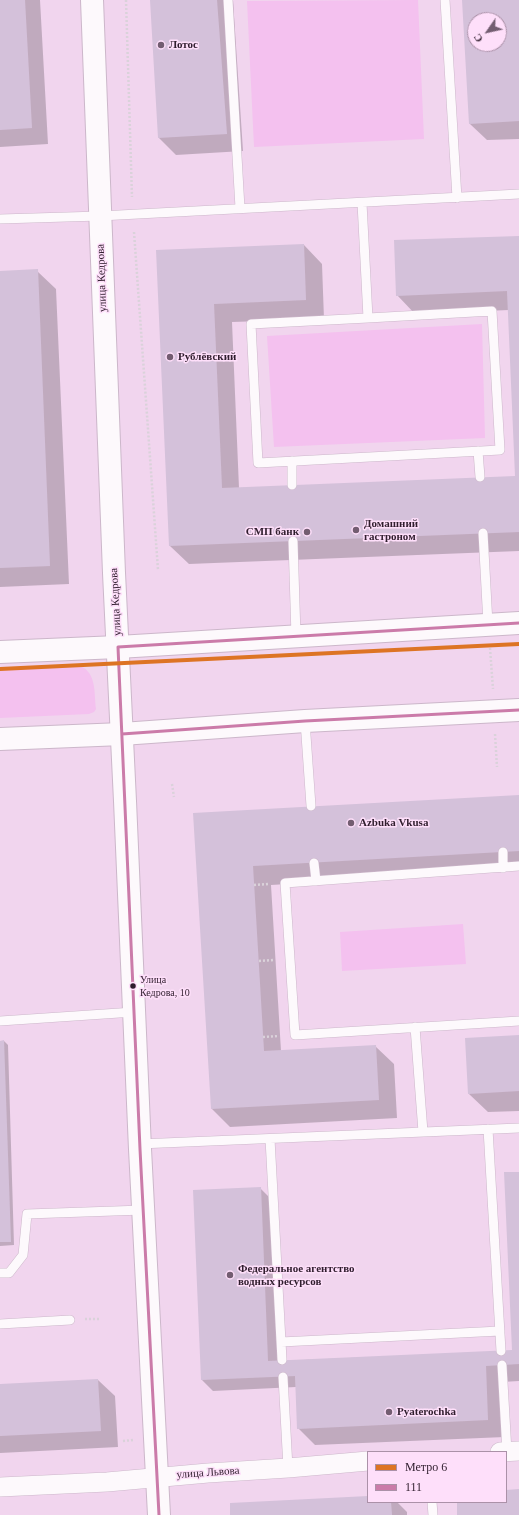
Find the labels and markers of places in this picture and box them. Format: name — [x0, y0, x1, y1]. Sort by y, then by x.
place label: Лотос — [169, 38, 198, 52]
marker: Лотос — [156, 40, 166, 50]
place label: Рублёвский — [178, 350, 236, 364]
marker: Рублёвский — [165, 352, 175, 362]
place label: Домашний гастроном — [364, 517, 418, 543]
place label: СМП банк — [246, 525, 299, 539]
marker: Домашний гастроном — [351, 525, 361, 535]
marker: СМП банк — [302, 527, 312, 537]
place label: Azbuka Vkusa — [359, 816, 428, 830]
marker: Azbuka Vkusa — [346, 818, 356, 828]
place label: Улица Кедрова, 10 — [140, 974, 190, 998]
marker: Улица Кедрова, 10 — [128, 981, 138, 991]
place label: Федеральное агентство водных ресурсов — [238, 1262, 355, 1288]
marker: Федеральное агентство водных ресурсов — [225, 1270, 235, 1280]
place label: Pyaterochka — [397, 1405, 456, 1419]
marker: Pyaterochka — [384, 1407, 394, 1417]

